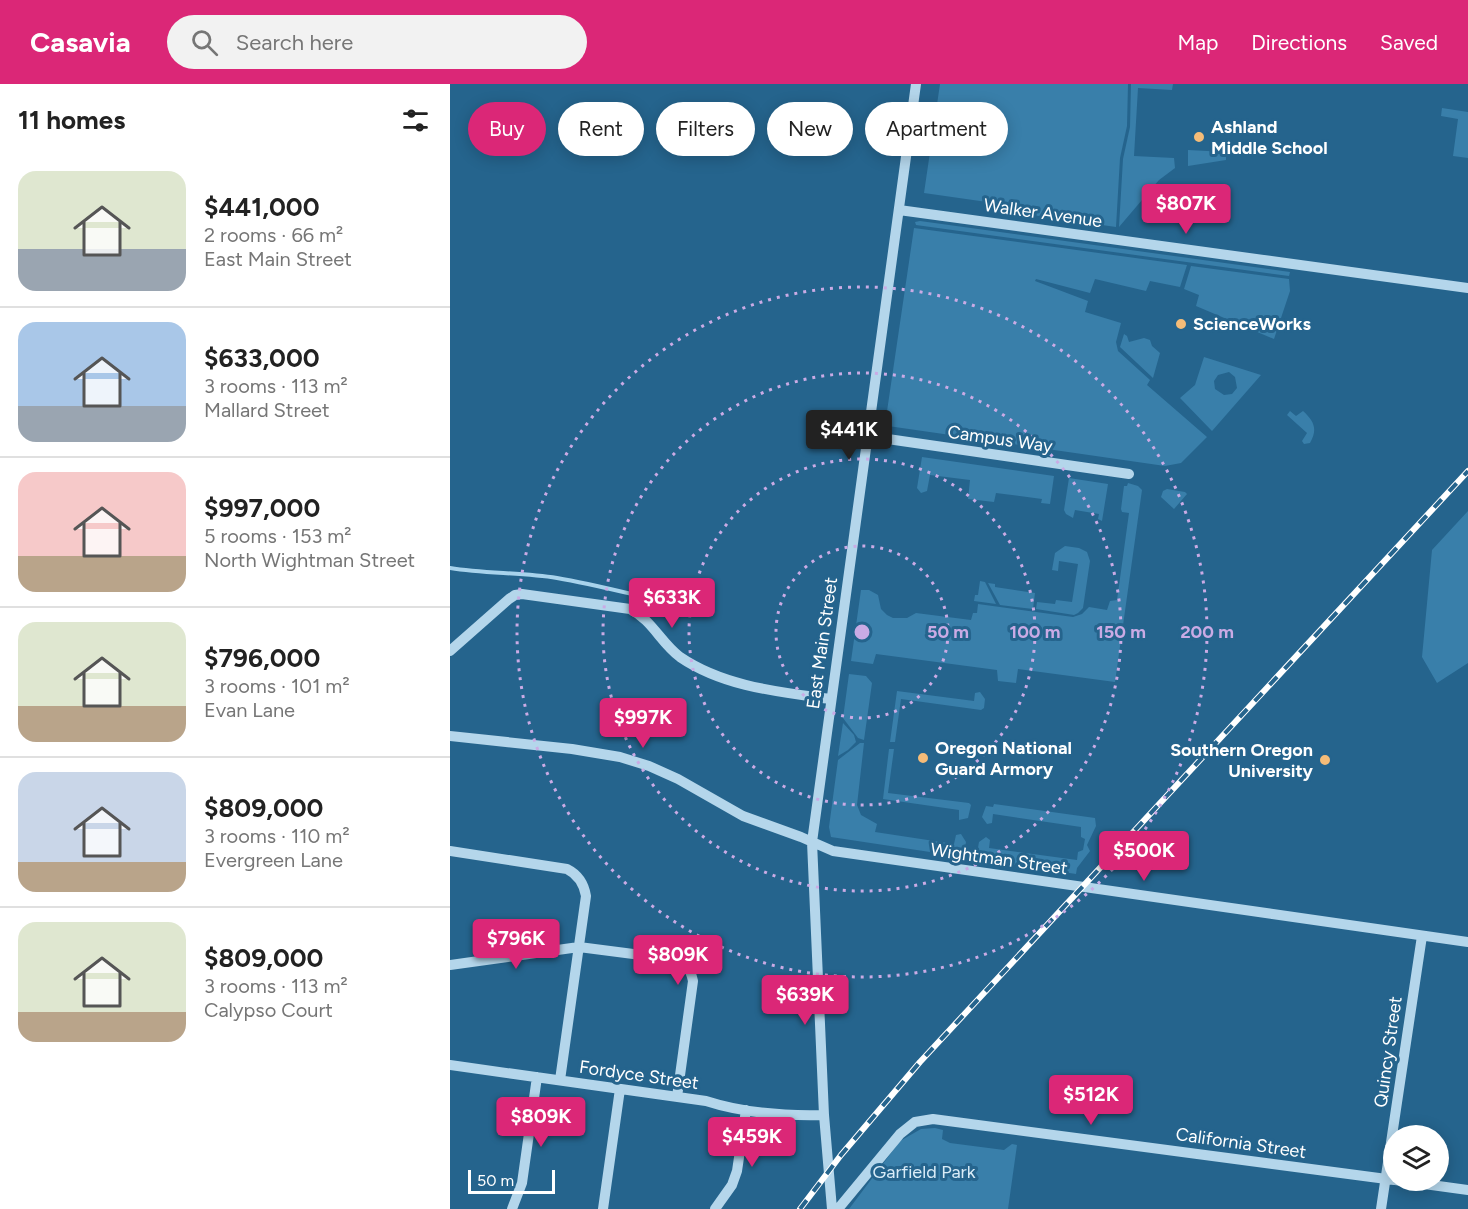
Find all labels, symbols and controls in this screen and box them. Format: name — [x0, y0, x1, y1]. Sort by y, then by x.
search box — [167, 15, 587, 69]
text: Casavia — [30, 25, 131, 59]
icon: search — [188, 26, 221, 59]
text: Search here — [236, 29, 353, 56]
text: Map — [1177, 30, 1218, 55]
text: Directions — [1251, 30, 1347, 55]
text: Saved — [1380, 30, 1438, 55]
chip: Buy — [468, 102, 546, 156]
chip: Rent — [558, 102, 644, 156]
chip: Filters — [656, 102, 755, 156]
chip: New — [767, 102, 853, 156]
chip: Apartment — [865, 102, 1008, 156]
text: 11 homes — [18, 104, 125, 136]
icon: filters — [399, 104, 432, 137]
place label: Ashland Middle School — [1211, 116, 1328, 159]
marker: Ashland Middle School — [1192, 130, 1206, 144]
pin: $807K — [1144, 184, 1228, 235]
text: $441,000 — [204, 191, 320, 223]
text: $807K — [1156, 191, 1216, 215]
street label: Walker Avenue — [982, 194, 1104, 232]
icon: home — [66, 195, 138, 267]
text: 2 rooms · 66 m² — [204, 223, 343, 247]
text: East Main Street — [204, 247, 352, 271]
place label: ScienceWorks — [1193, 313, 1311, 335]
marker: ScienceWorks — [1174, 317, 1188, 331]
text: $633,000 — [204, 342, 320, 374]
icon: home — [66, 346, 138, 418]
text: 3 rooms · 113 m² — [204, 374, 348, 398]
text: Mallard Street — [204, 398, 330, 422]
pin: $441K — [807, 410, 891, 461]
text: $441K — [820, 417, 878, 441]
street label: Campus Way — [946, 421, 1055, 457]
text: $997,000 — [204, 492, 320, 524]
icon: home — [66, 496, 138, 568]
text: 5 rooms · 153 m² — [204, 524, 352, 548]
text: North Wightman Street — [204, 548, 415, 572]
street label: East Main Street — [802, 575, 842, 710]
pin: $633K — [630, 578, 714, 629]
text: $633K — [643, 585, 701, 609]
text: 50 m — [927, 621, 969, 643]
text: 100 m — [1010, 621, 1060, 643]
text: 150 m — [1096, 621, 1146, 643]
text: 200 m — [1180, 621, 1234, 643]
centre of rings — [852, 622, 872, 642]
text: $796,000 — [204, 642, 320, 674]
icon: home — [66, 646, 138, 718]
text: 3 rooms · 101 m² — [204, 674, 350, 698]
text: Evan Lane — [204, 698, 295, 722]
pin: $997K — [601, 698, 685, 749]
text: $997K — [614, 705, 672, 729]
place label: Oregon National Guard Armory — [935, 737, 1072, 780]
place label: Southern Oregon University — [1170, 739, 1314, 782]
marker: Oregon National Guard Armory — [916, 751, 930, 765]
marker: Southern Oregon University — [1318, 753, 1332, 767]
text: $809,000 — [204, 792, 323, 824]
icon: home — [66, 796, 138, 868]
text: 3 rooms · 110 m² — [204, 824, 350, 848]
pin: $500K — [1102, 831, 1186, 882]
street label: Wightman Street — [929, 838, 1069, 880]
text: $500K — [1113, 838, 1175, 862]
text: Evergreen Lane — [204, 848, 343, 872]
pin: $796K — [474, 919, 558, 970]
text: $796K — [487, 926, 545, 950]
pin: $809K — [636, 935, 720, 986]
text: $809,000 — [204, 942, 323, 974]
text: $809K — [647, 942, 709, 966]
icon: home — [66, 946, 138, 1018]
text: 3 rooms · 113 m² — [204, 974, 348, 998]
pin: $639K — [763, 975, 847, 1026]
text: $639K — [776, 982, 834, 1006]
street label: Quincy Street — [1369, 995, 1407, 1109]
text: Calypso Court — [204, 998, 333, 1022]
street label: Fordyce Street — [578, 1056, 700, 1094]
pin: $512K — [1049, 1075, 1133, 1126]
text: $512K — [1063, 1082, 1119, 1106]
pin: $809K — [499, 1097, 583, 1148]
text: $809K — [510, 1104, 572, 1128]
pin: $459K — [710, 1117, 794, 1168]
street label: California Street — [1174, 1123, 1308, 1163]
text: $459K — [722, 1124, 782, 1148]
map controls — [1383, 1125, 1449, 1191]
button: layers — [1383, 1125, 1449, 1191]
park label: Garfield Park — [873, 1161, 976, 1183]
scale bar — [468, 1167, 555, 1194]
text: 50 m — [477, 1171, 514, 1190]

